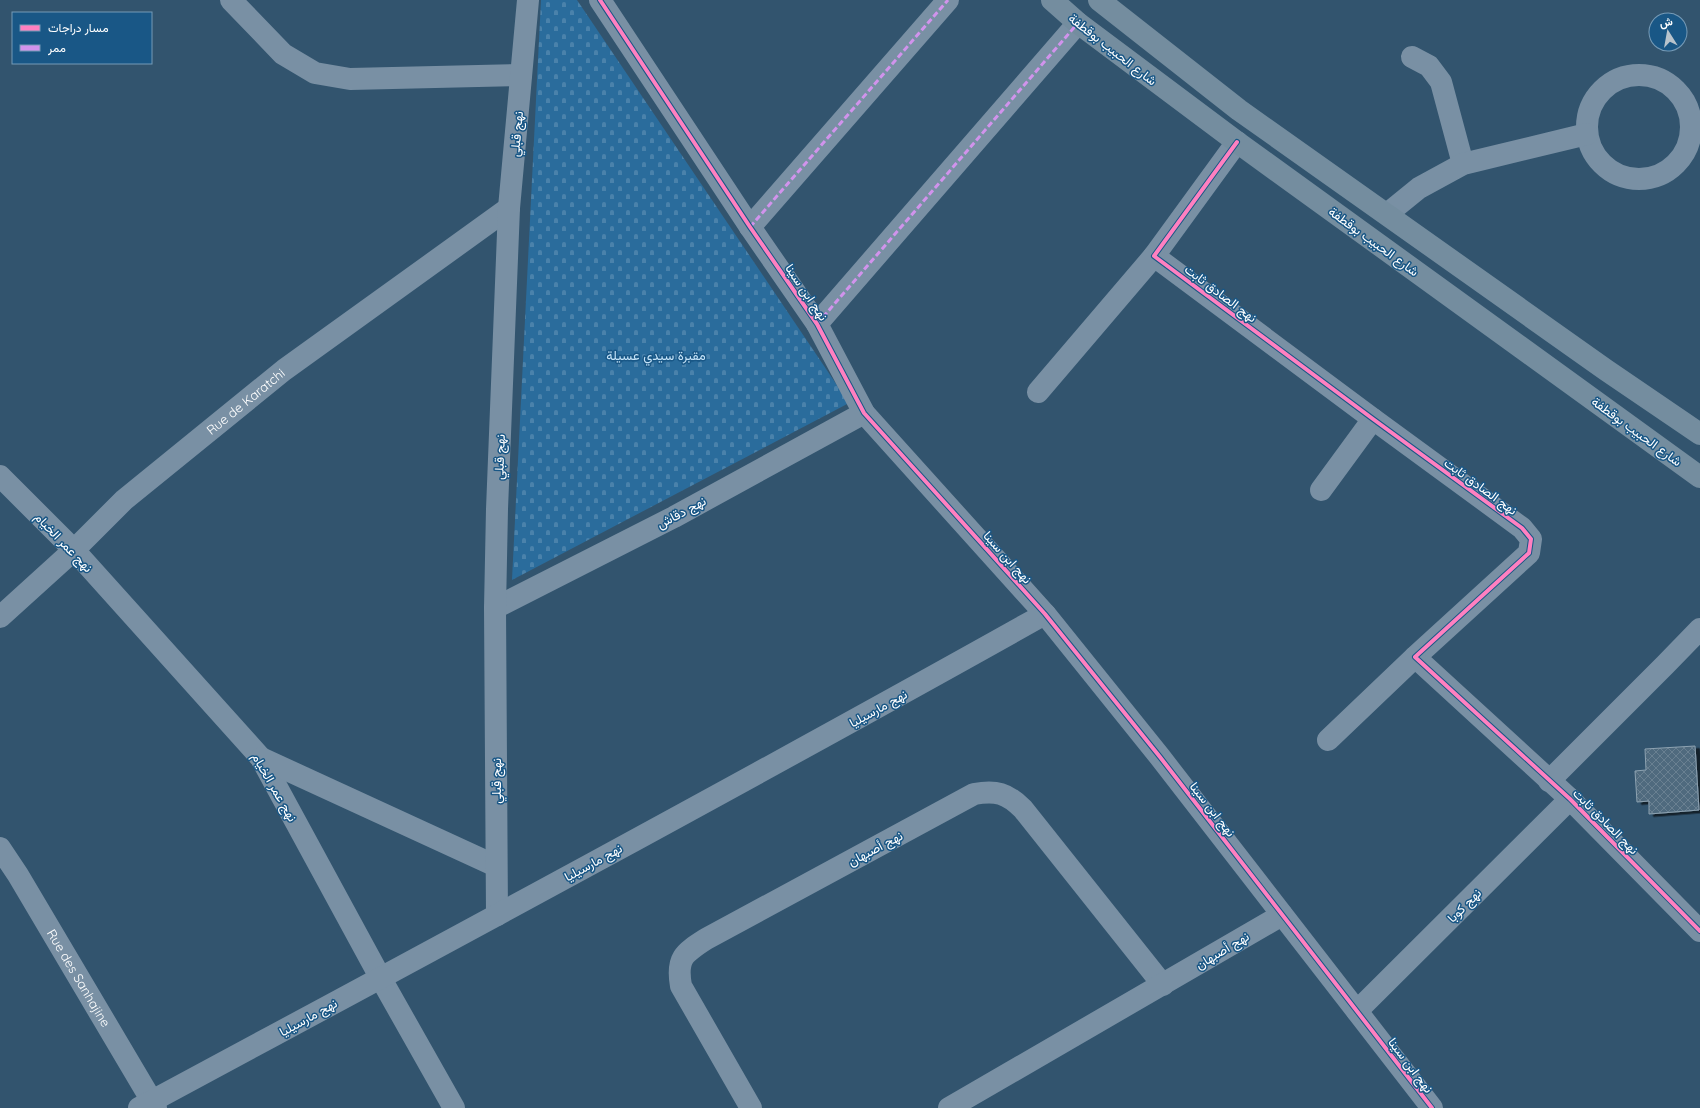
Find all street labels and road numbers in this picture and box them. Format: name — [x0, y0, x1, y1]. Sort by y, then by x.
street label: شارع الحبيب بوقطفة — [1064, 10, 1160, 90]
street label: نهج قبلي — [506, 110, 529, 158]
street label: شارع الحبيب بوقطفة — [1325, 203, 1422, 281]
street label: نهج ابن سينا — [780, 260, 832, 325]
street label: نهج الصادق ثابت — [1180, 261, 1261, 327]
street label: Rue de Karatchi — [203, 365, 288, 438]
street label: شارع الحبيب بوقطفة — [1588, 393, 1685, 471]
street label: نهج قبلي — [490, 434, 511, 480]
street label: نهج الصادق ثابت — [1440, 454, 1521, 520]
street label: نهج دقاش — [654, 492, 710, 533]
street label: نهج عمر الخيام — [30, 509, 97, 577]
street label: نهج ابن سينا — [979, 527, 1036, 588]
street label: نهج مارسيليا — [846, 685, 911, 732]
street label: نهج عمر الخيام — [247, 750, 301, 826]
street label: نهج قبلي — [488, 758, 507, 804]
street label: نهج ابن سينا — [1185, 778, 1240, 841]
street label: نهج الصادق ثابت — [1568, 785, 1642, 859]
street label: نهج أصبهان — [845, 827, 906, 871]
street label: نهج مارسيليا — [561, 839, 626, 886]
street label: نهج كوبا — [1444, 884, 1486, 927]
street label: Rue des Sanhajine — [44, 926, 114, 1030]
street label: نهج أصبهان — [1192, 928, 1253, 974]
street label: نهج مارسيليا — [276, 994, 341, 1041]
street label: نهج ابن سينا — [1383, 1034, 1437, 1097]

